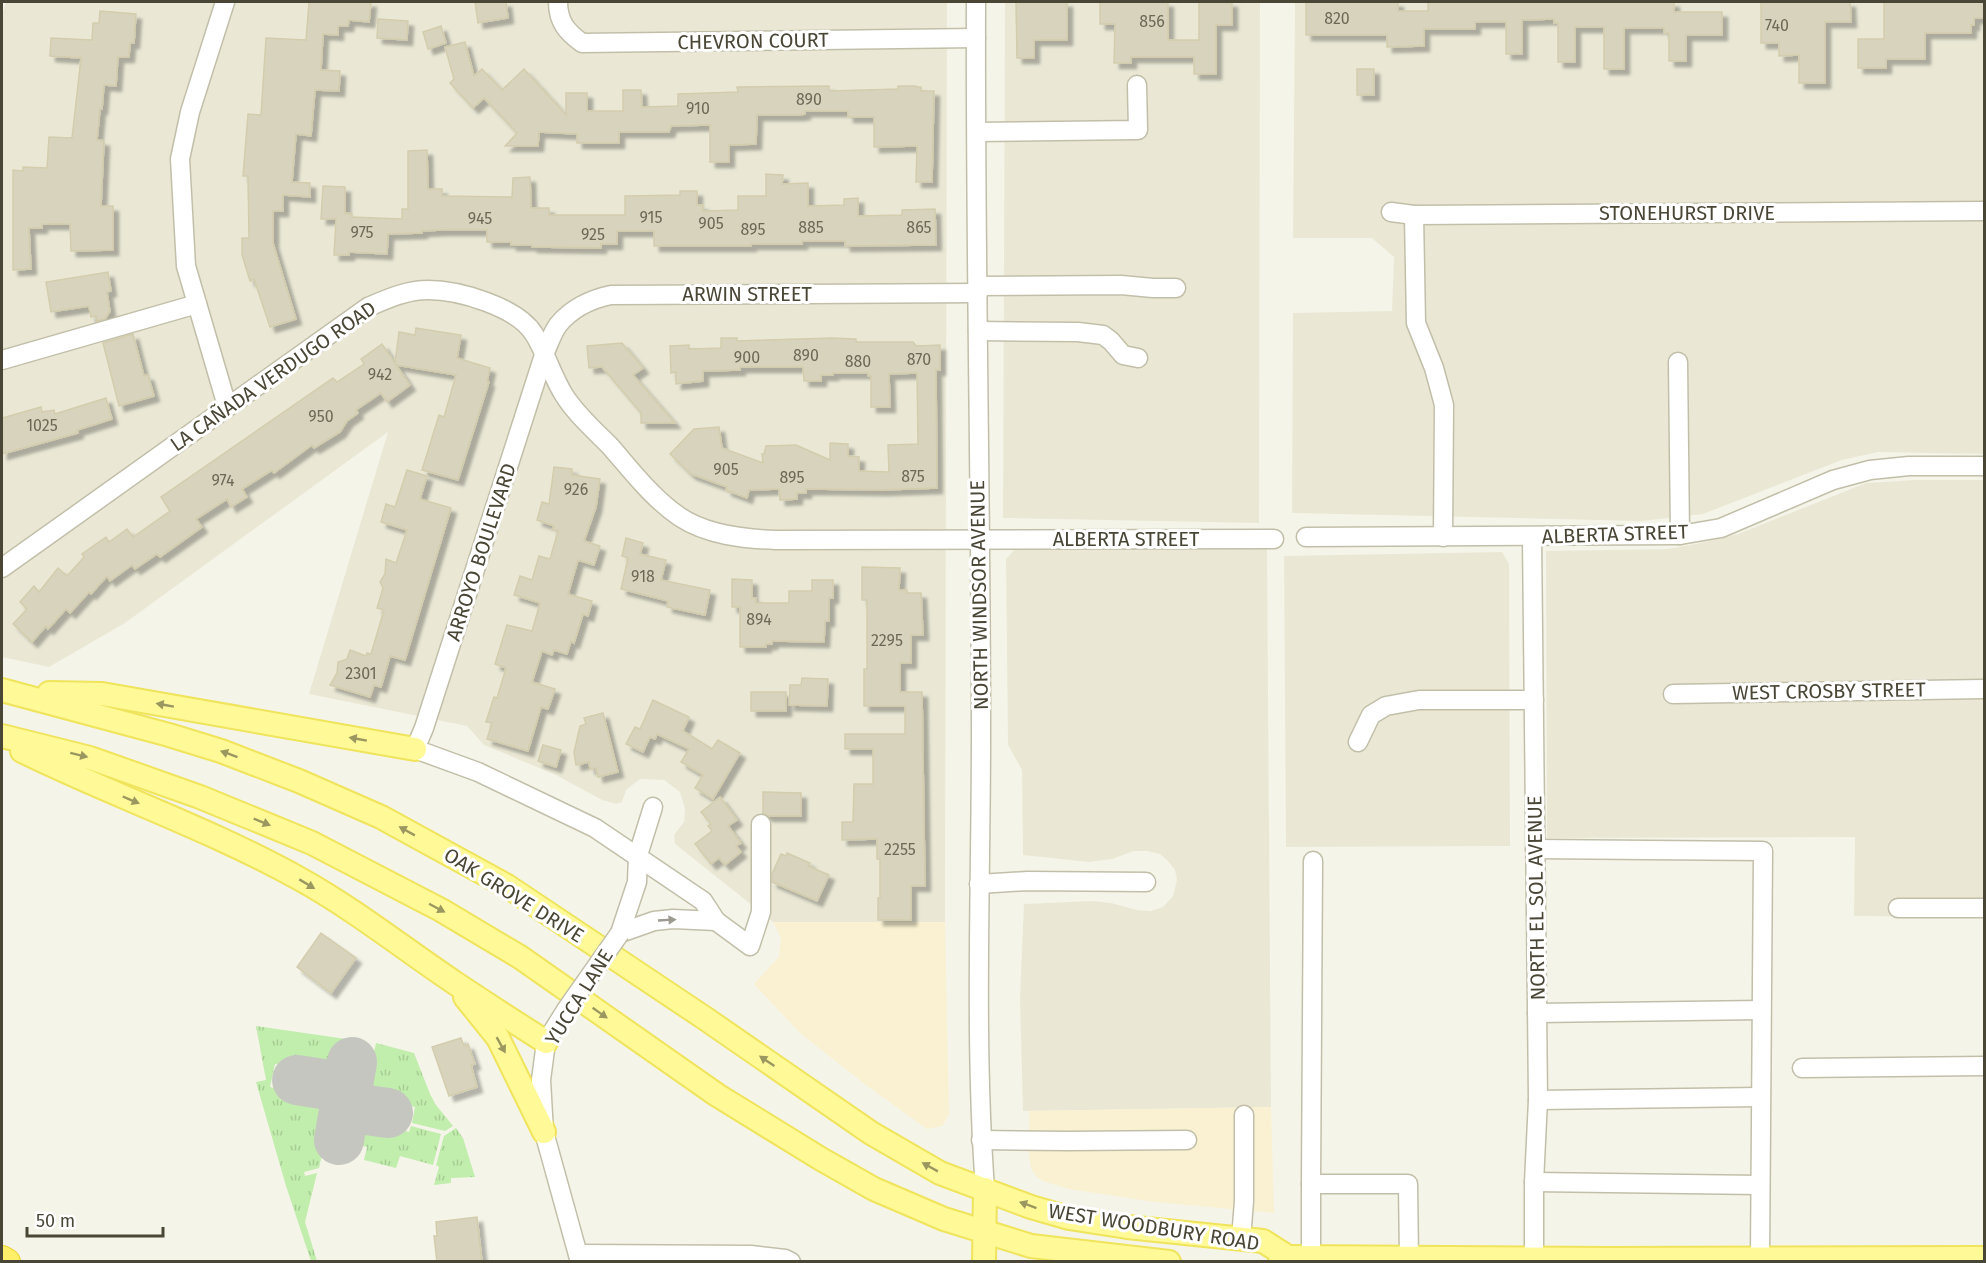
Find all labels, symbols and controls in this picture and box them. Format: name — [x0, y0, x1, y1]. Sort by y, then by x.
house number: 820 — [1324, 9, 1350, 28]
house number: 856 — [1139, 12, 1165, 31]
house number: 740 — [1765, 16, 1789, 35]
street label: CHEVRON COURT — [677, 28, 829, 54]
house number: 890 — [796, 90, 822, 109]
house number: 910 — [686, 99, 710, 118]
street label: STONEHURST DRIVE — [1599, 201, 1775, 225]
house number: 915 — [639, 208, 663, 227]
house number: 945 — [468, 209, 492, 228]
house number: 905 — [698, 214, 724, 233]
house number: 885 — [798, 218, 824, 237]
house number: 865 — [906, 218, 932, 237]
house number: 895 — [741, 220, 765, 239]
house number: 975 — [350, 223, 374, 242]
house number: 925 — [581, 225, 605, 244]
street label: ARWIN STREET — [682, 282, 812, 306]
street label: LA CAÑADA VERDUGO ROAD — [166, 296, 380, 456]
house number: 890 — [793, 346, 819, 365]
house number: 900 — [734, 348, 760, 367]
house number: 870 — [907, 350, 931, 369]
house number: 880 — [845, 352, 871, 371]
house number: 942 — [368, 365, 392, 384]
house number: 950 — [308, 407, 334, 426]
house number: 1025 — [26, 416, 58, 435]
street label: ARROYO BOULEVARD — [441, 460, 521, 644]
house number: 905 — [713, 460, 739, 479]
house number: 875 — [901, 467, 925, 486]
house number: 895 — [780, 468, 804, 487]
house number: 974 — [211, 471, 235, 490]
house number: 926 — [564, 480, 588, 499]
street label: NORTH WINDSOR AVENUE — [965, 480, 993, 710]
street label: ALBERTA STREET — [1541, 519, 1689, 549]
street label: ALBERTA STREET — [1053, 527, 1200, 551]
house number: 918 — [631, 567, 655, 586]
house number: 894 — [746, 610, 772, 629]
house number: 2295 — [871, 631, 903, 650]
house number: 2301 — [345, 664, 377, 683]
street label: WEST CROSBY STREET — [1732, 677, 1927, 705]
one-way arrow — [156, 701, 175, 710]
one-way arrow — [348, 734, 367, 743]
one-way arrow — [219, 749, 237, 759]
one-way arrow — [69, 751, 88, 761]
one-way arrow — [123, 795, 141, 805]
street label: NORTH EL SOL AVENUE — [1522, 795, 1550, 1001]
one-way arrow — [253, 817, 271, 827]
one-way arrow — [399, 826, 416, 836]
house number: 2255 — [884, 840, 916, 859]
street label: OAK GROVE DRIVE — [440, 842, 588, 948]
one-way arrow — [299, 878, 315, 889]
one-way arrow — [428, 903, 445, 913]
one-way arrow — [657, 915, 676, 924]
street label: YUCCA LANE — [540, 945, 618, 1049]
one-way arrow — [592, 1007, 608, 1019]
one-way arrow — [496, 1037, 506, 1054]
one-way arrow — [759, 1056, 775, 1067]
one-way arrow — [921, 1162, 938, 1172]
street label: WEST WOODBURY ROAD — [1047, 1198, 1261, 1256]
scale bar — [27, 1200, 164, 1238]
one-way arrow — [1019, 1200, 1037, 1210]
text: 50 m — [36, 1210, 75, 1232]

